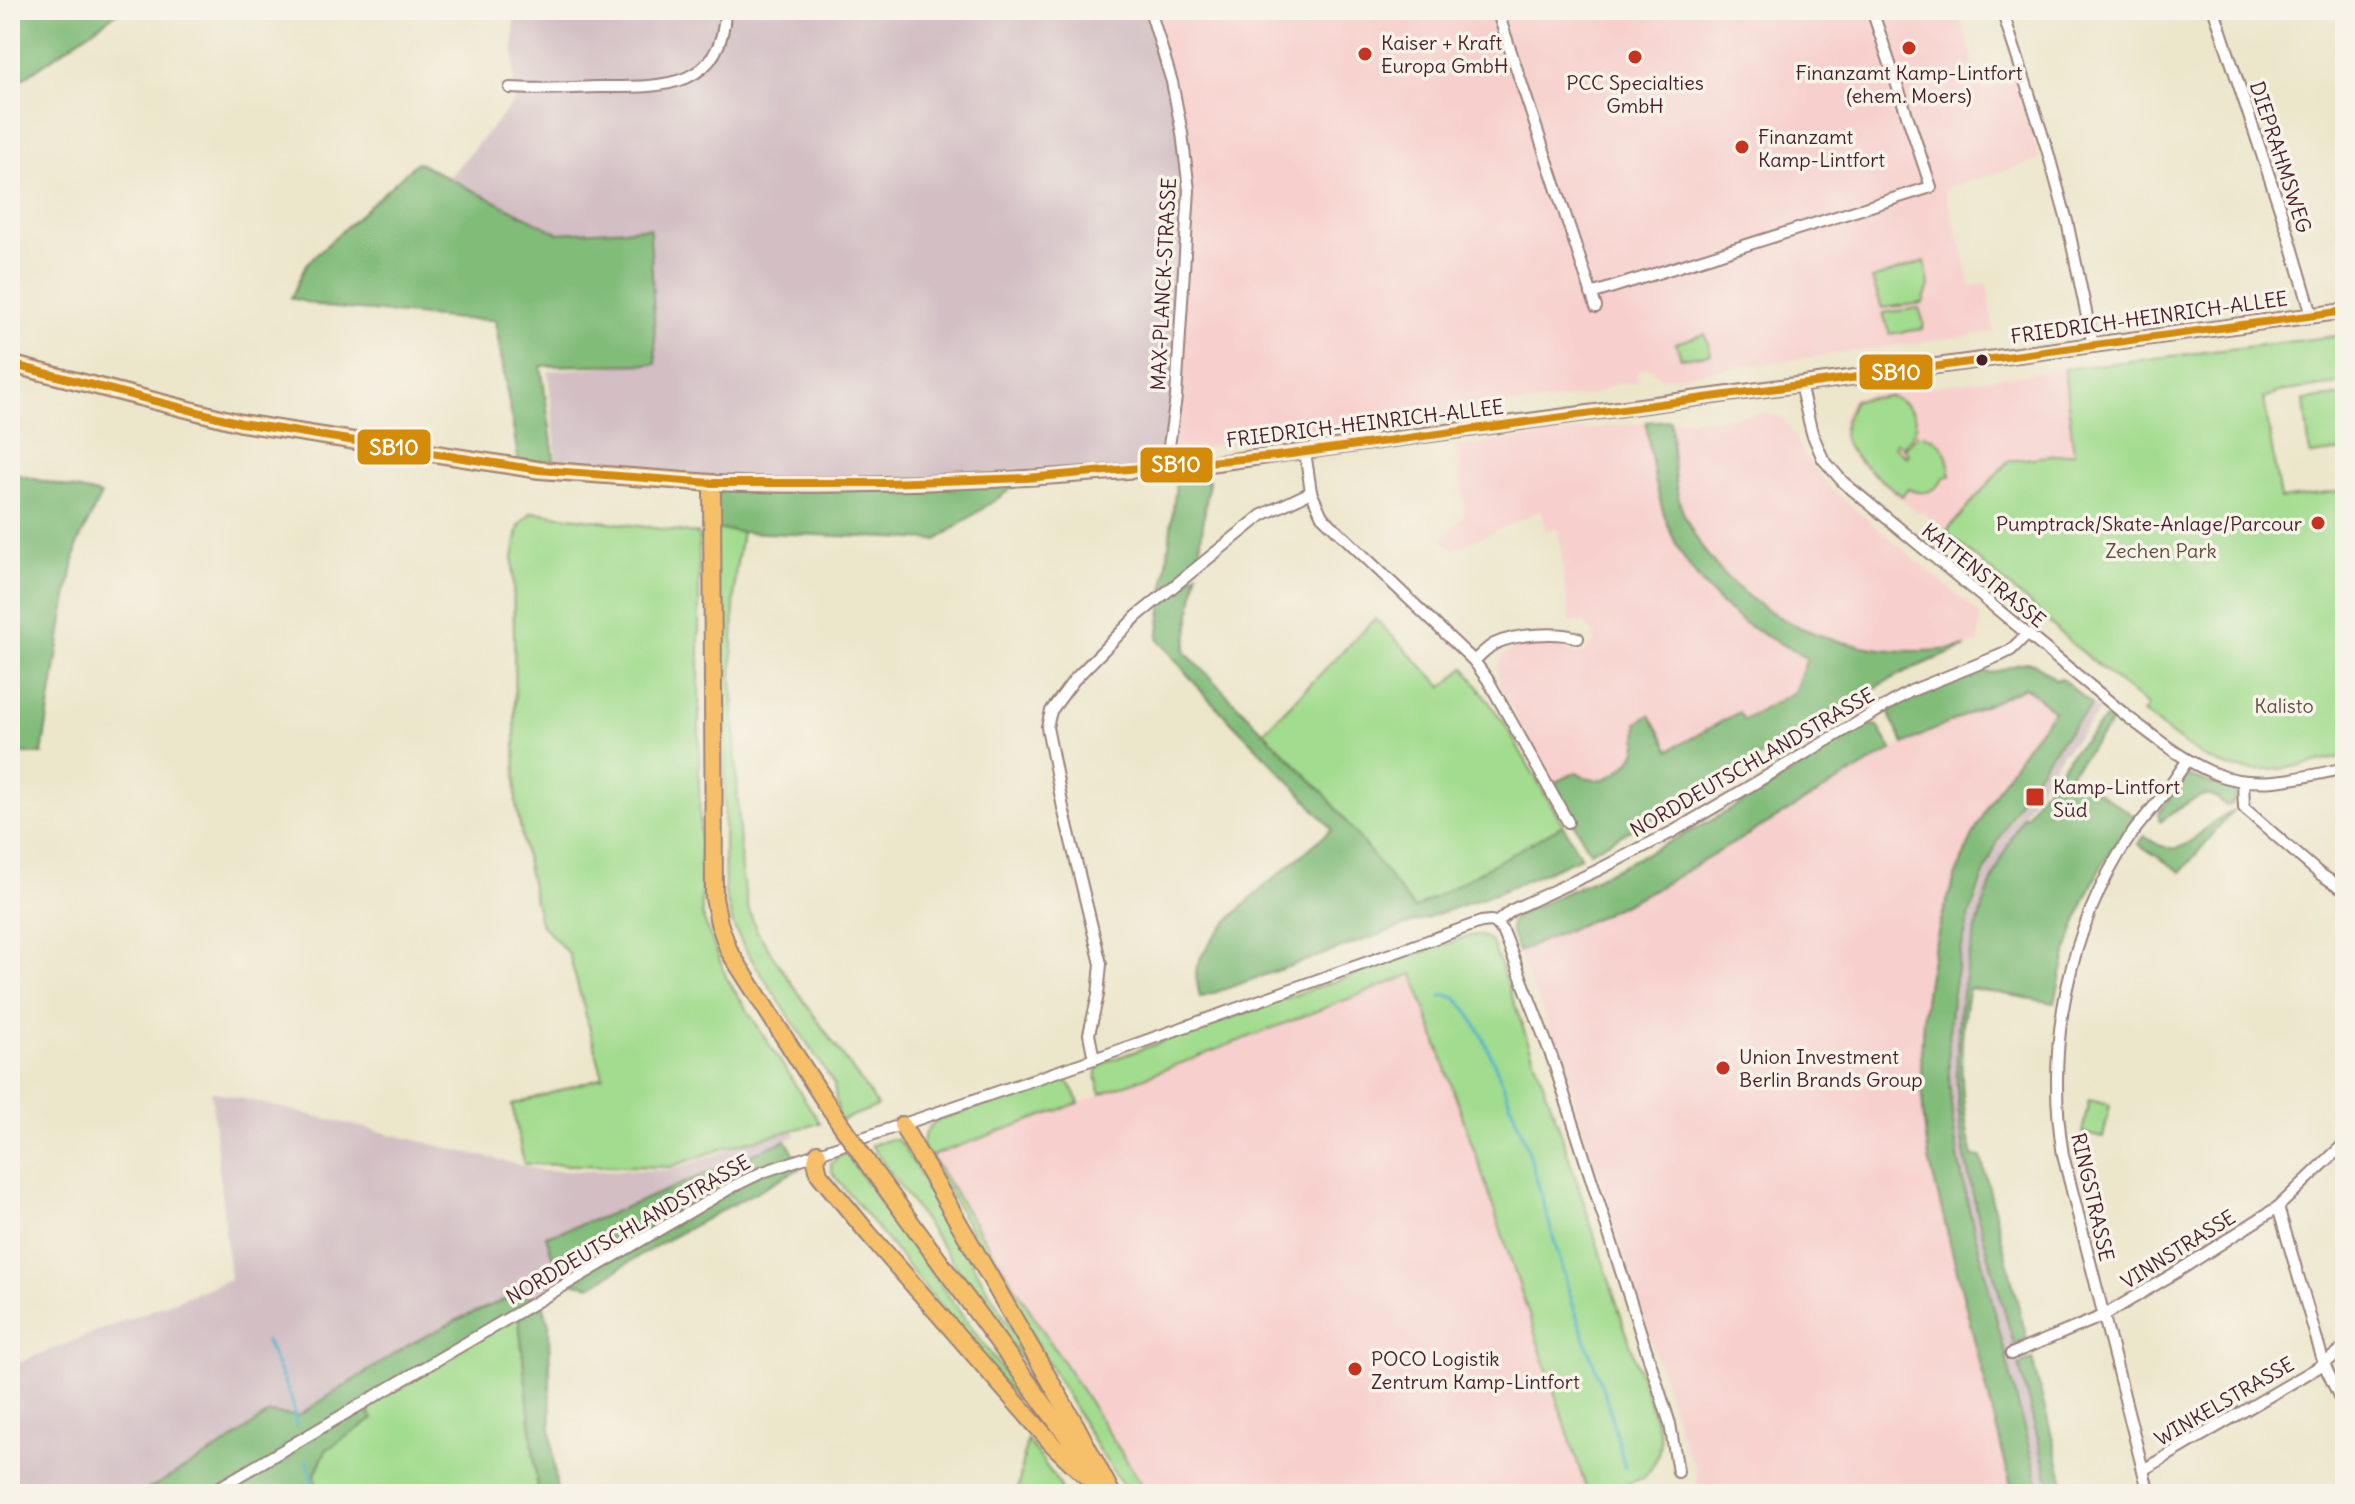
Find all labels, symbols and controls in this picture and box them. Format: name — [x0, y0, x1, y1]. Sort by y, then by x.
place label: Kaiser + Kraft Europa GmbH — [1381, 30, 1508, 78]
marker: Finanzamt Kamp-Lintfort (ehem. Moers) — [1900, 39, 1918, 57]
marker: Kaiser + Kraft Europa GmbH — [1356, 45, 1374, 63]
marker: PCC Specialties GmbH — [1626, 48, 1644, 66]
place label: Finanzamt Kamp-Lintfort (ehem. Moers) — [1795, 60, 2023, 108]
place label: PCC Specialties GmbH — [1566, 70, 1704, 118]
street label: DIEPRAHMSWEG — [2245, 78, 2317, 236]
place label: Finanzamt Kamp-Lintfort — [1758, 124, 1885, 172]
marker: Finanzamt Kamp-Lintfort — [1733, 138, 1751, 156]
street label: MAX-PLANCK-STRASSE — [1145, 177, 1181, 391]
street label: FRIEDRICH-HEINRICH-ALLEE — [2009, 285, 2289, 349]
unlabelled marker — [1974, 352, 1990, 368]
line badge: SB10 — [1858, 353, 1934, 391]
text: SB10 — [1871, 358, 1921, 386]
street label: FRIEDRICH-HEINRICH-ALLEE — [1225, 394, 1505, 452]
line badge: SB10 — [356, 428, 432, 466]
text: SB10 — [369, 433, 419, 461]
line badge: SB10 — [1139, 446, 1214, 484]
text: SB10 — [1151, 450, 1201, 478]
place label: Pumptrack/Skate-Anlage/Parcour — [1996, 511, 2302, 536]
marker: Pumptrack/Skate-Anlage/Parcour — [2309, 514, 2327, 532]
street label: KATTENSTRASSE — [1917, 517, 2051, 633]
park label: Zechen Park — [2105, 538, 2217, 563]
street label: NORDDEUTSCHLANDSTRASSE — [1626, 682, 1878, 842]
park label: Kalisto — [2254, 693, 2314, 718]
place label: Kamp-Lintfort Süd — [2053, 774, 2180, 822]
marker: Kamp-Lintfort Süd — [2024, 786, 2046, 808]
place label: Union Investment Berlin Brands Group — [1739, 1044, 1923, 1092]
marker: Union Investment Berlin Brands Group — [1714, 1059, 1732, 1077]
street label: RINGSTRASSE — [2066, 1130, 2120, 1264]
street label: NORDDEUTSCHLANDSTRASSE — [502, 1149, 754, 1309]
street label: VINNSTRASSE — [2116, 1204, 2240, 1294]
place label: POCO Logistik Zentrum Kamp-Lintfort — [1371, 1346, 1580, 1394]
street label: WINKELSTRASSE — [2150, 1351, 2298, 1451]
marker: POCO Logistik Zentrum Kamp-Lintfort — [1346, 1360, 1364, 1378]

